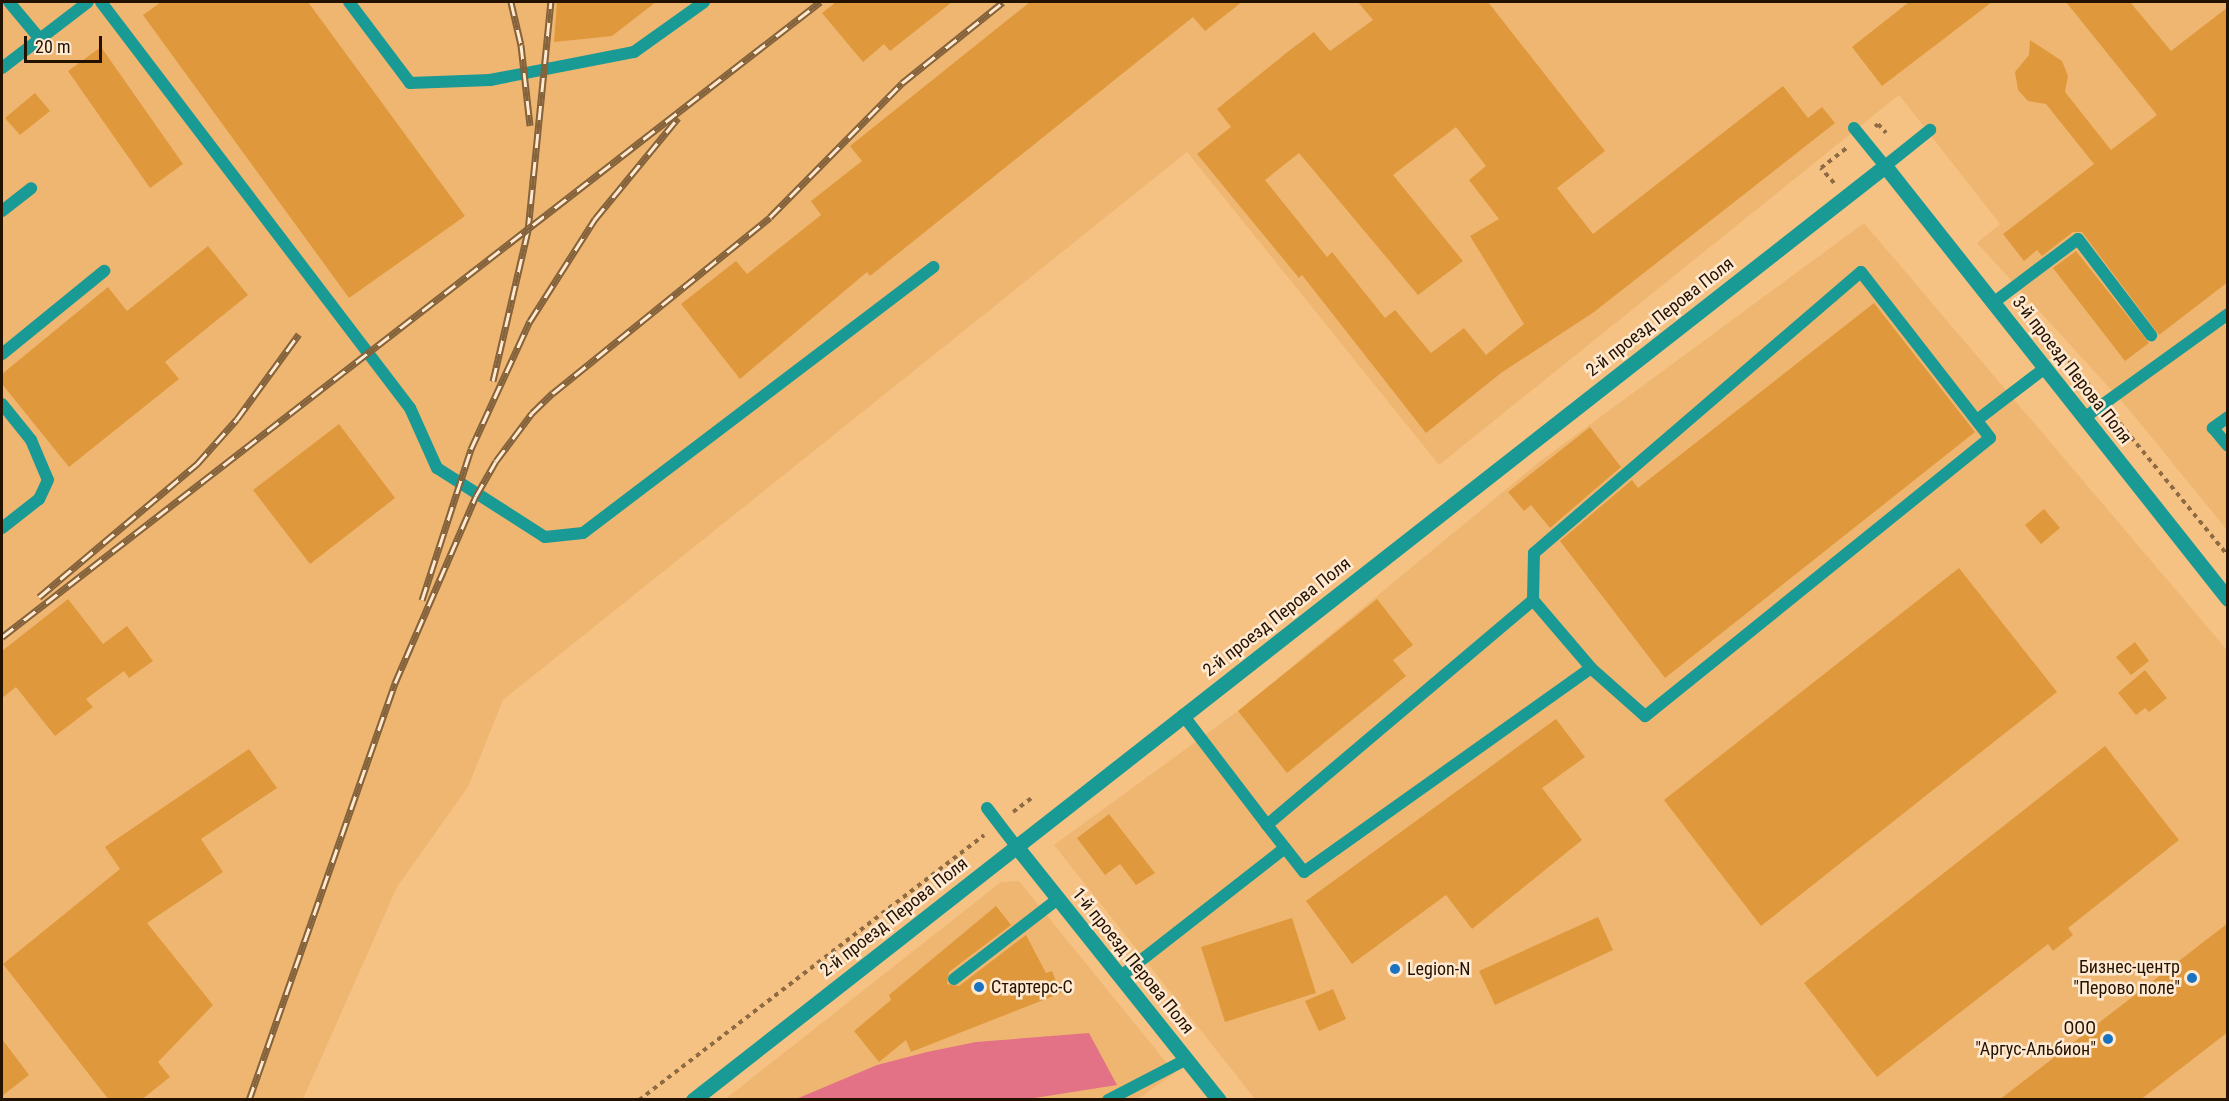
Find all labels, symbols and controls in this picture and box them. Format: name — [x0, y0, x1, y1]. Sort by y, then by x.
scale bar — [27, 24, 105, 62]
text: 20 m — [35, 36, 70, 57]
street label: 2-й проезд Перова Поля — [1582, 253, 1738, 381]
street label: 3-й проезд Перова Поля — [2008, 292, 2136, 448]
street label: 2-й проезд Перова Поля — [1199, 553, 1355, 681]
street label: 2-й проезд Перова Поля — [816, 853, 972, 981]
street label: 1-й проезд Перова Поля — [1068, 884, 1198, 1038]
place label: Бизнес-центр "Перово поле" — [2073, 957, 2180, 1000]
place label: Legion-N — [1407, 958, 1470, 980]
marker: Legion-N — [1388, 962, 1402, 976]
marker: Бизнес-центр "Перово поле" — [2185, 971, 2199, 985]
place label: Стартерс-С — [991, 976, 1073, 998]
marker: Стартерс-С — [972, 980, 986, 994]
place label: ООО "Аргус-Альбион" — [1975, 1018, 2096, 1060]
marker: ООО "Аргус-Альбион" — [2101, 1032, 2115, 1046]

